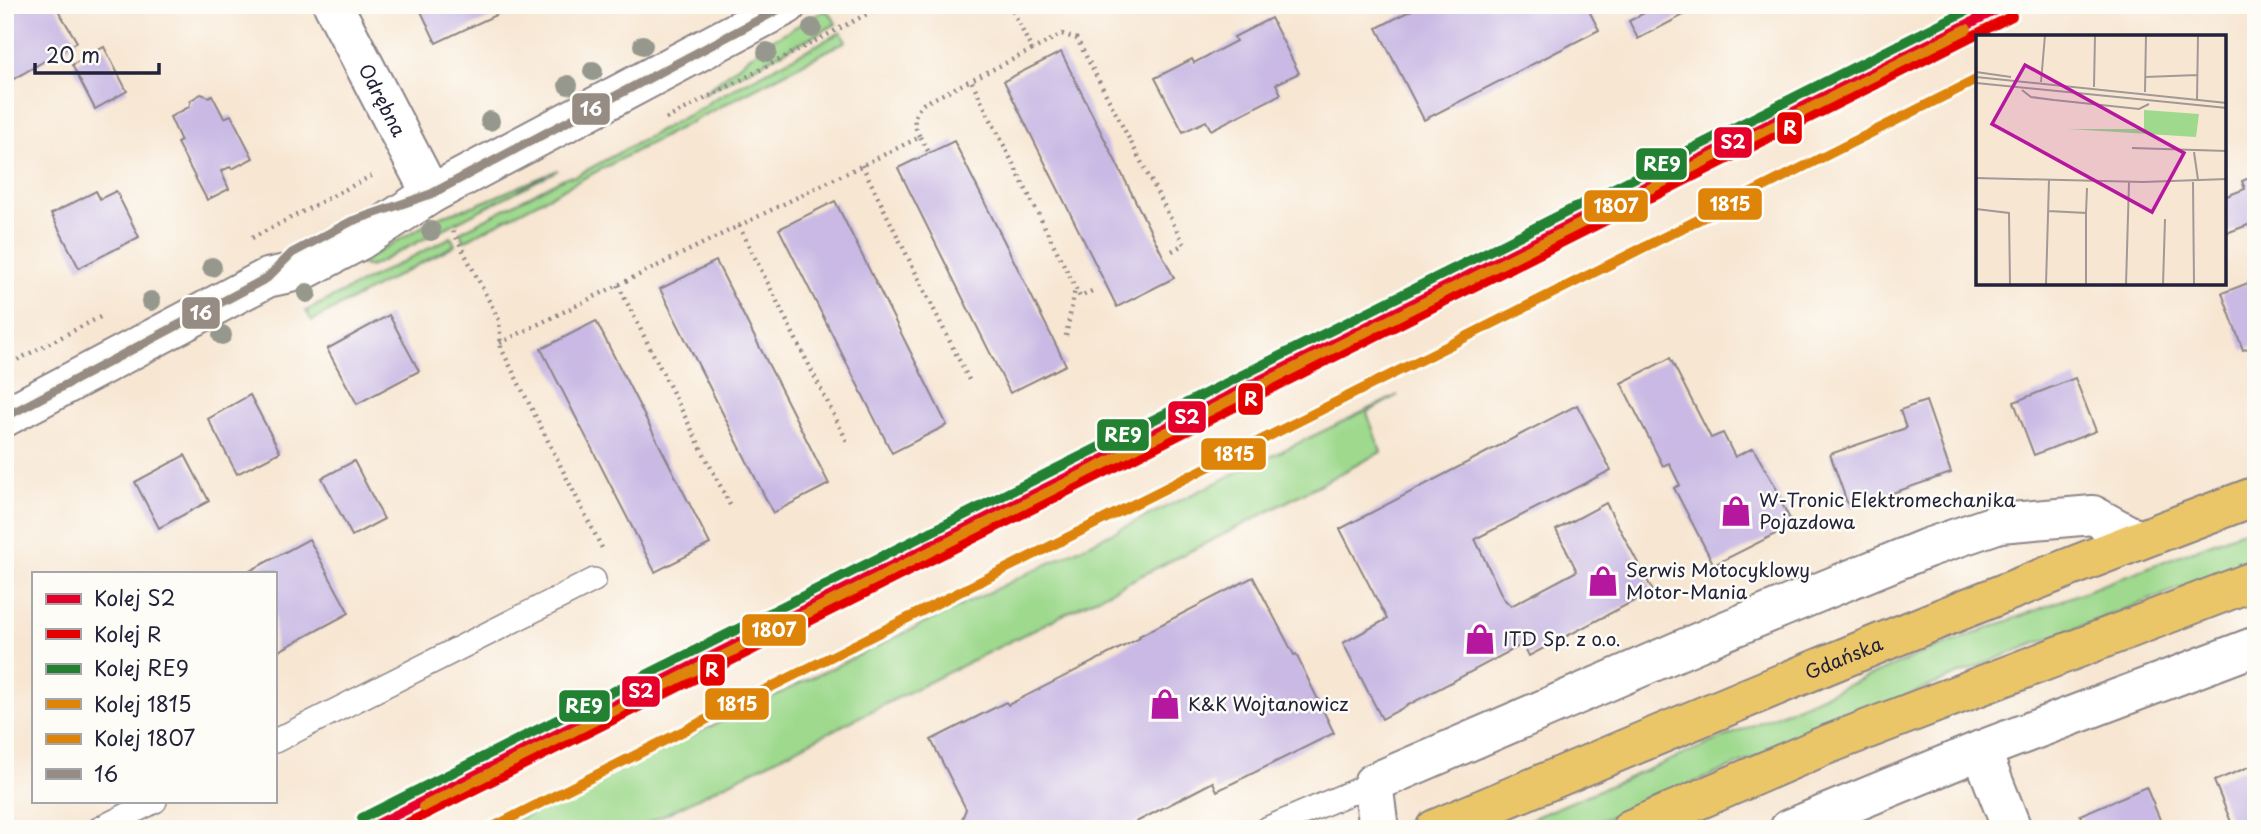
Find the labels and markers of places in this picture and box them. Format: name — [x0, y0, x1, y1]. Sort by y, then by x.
place label: W-Tronic Elektromechanika Pojazdowa — [1759, 485, 2016, 535]
shop icon: W-Tronic Elektromechanika Pojazdowa — [1719, 494, 1753, 528]
place label: Serwis Motocyklowy Motor-Mania — [1626, 555, 1810, 605]
shop icon: Serwis Motocyklowy Motor-Mania — [1586, 564, 1620, 598]
shop icon: ITD Sp. z o.o. — [1463, 622, 1497, 656]
place label: ITD Sp. z o.o. — [1503, 624, 1621, 652]
shop icon: K&K Wojtanowicz — [1148, 687, 1182, 721]
place label: K&K Wojtanowicz — [1188, 689, 1349, 717]

